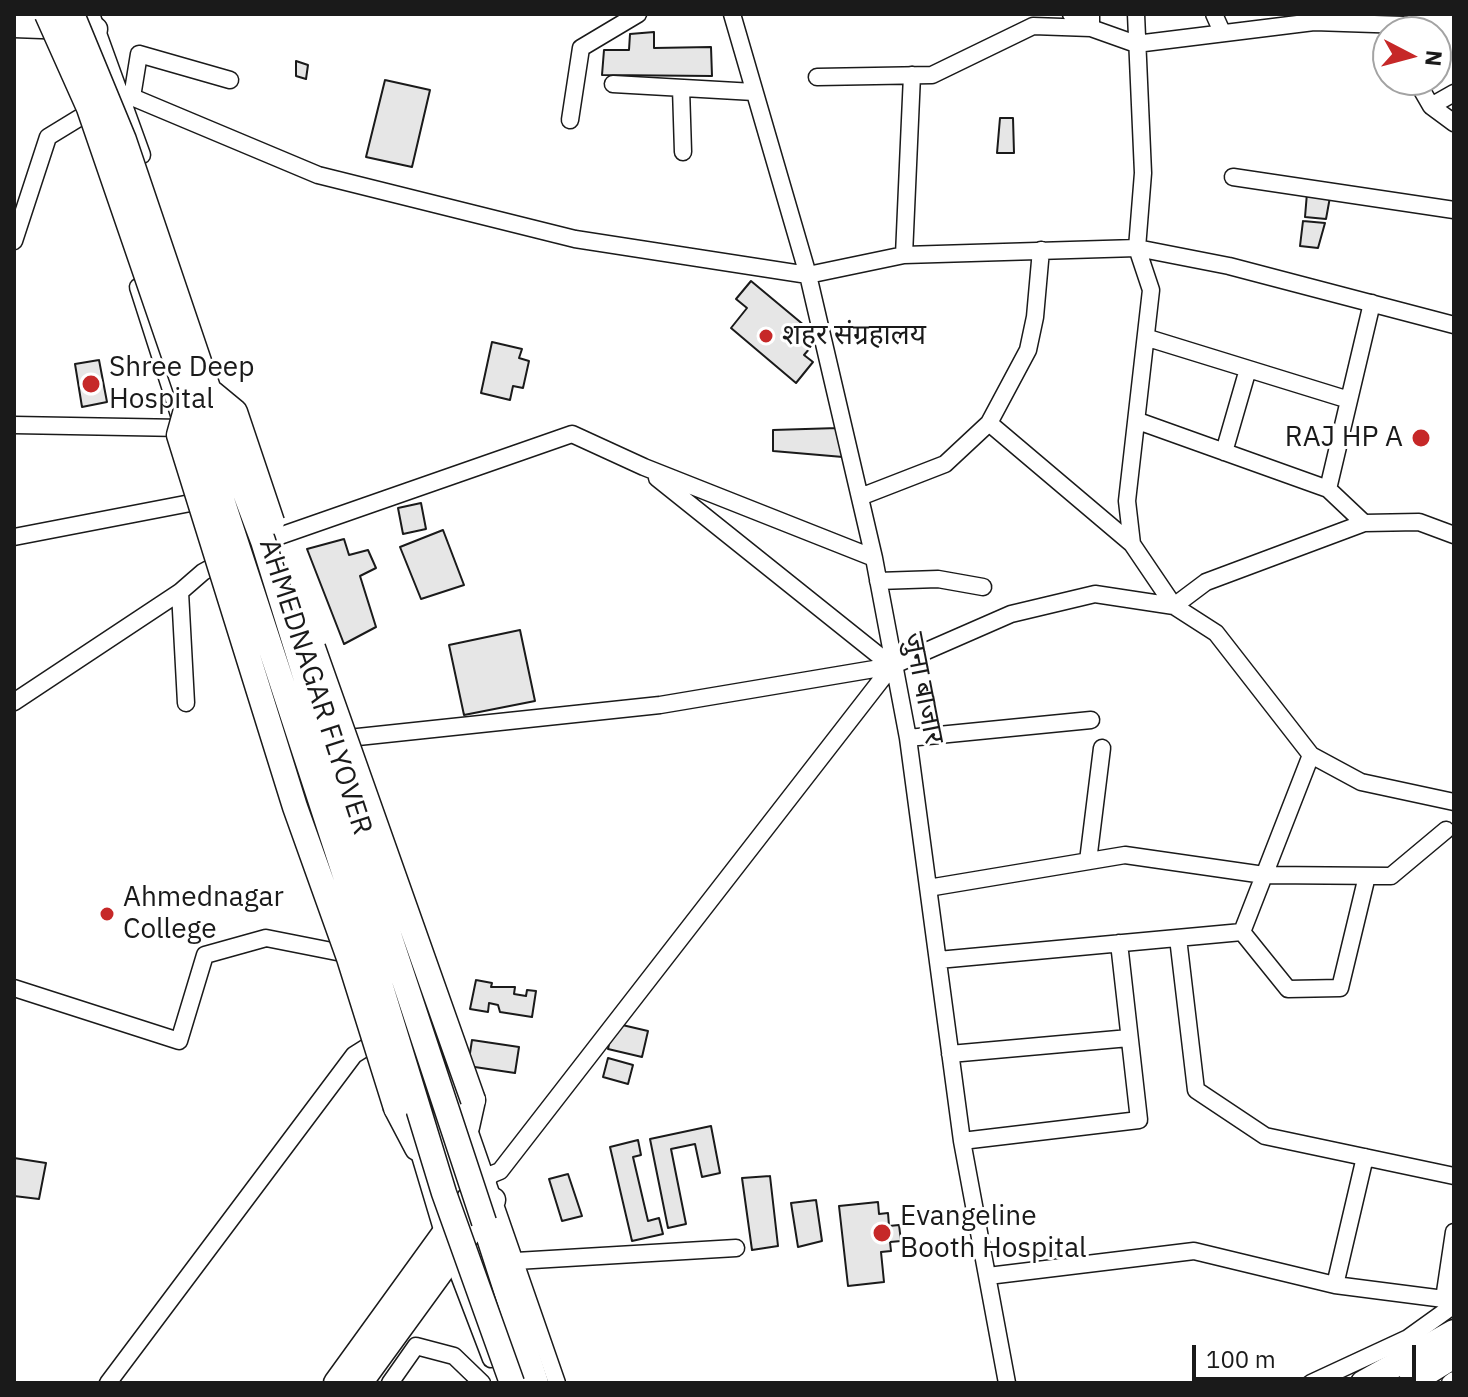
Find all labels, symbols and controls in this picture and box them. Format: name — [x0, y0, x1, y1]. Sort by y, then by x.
north arrow — [1372, 16, 1452, 96]
text: N — [1419, 49, 1450, 68]
place label: शहर संग्रहालय — [782, 319, 926, 353]
marker: शहर संग्रहालय — [757, 327, 775, 345]
place label: Shree Deep Hospital — [109, 351, 254, 417]
marker: Shree Deep Hospital — [80, 373, 102, 395]
place label: RAJ HP A — [1285, 421, 1403, 455]
marker: RAJ HP A — [1410, 427, 1432, 449]
street label: AHMEDNAGAR FLYOVER — [251, 535, 379, 839]
street label: जुना बाजार — [896, 629, 950, 747]
place label: Ahmednagar College — [123, 881, 284, 947]
marker: Ahmednagar College — [98, 905, 116, 923]
place label: Evangeline Booth Hospital — [900, 1200, 1087, 1266]
marker: Evangeline Booth Hospital — [871, 1222, 893, 1244]
scale bar — [1196, 1329, 1420, 1379]
text: 100 m — [1206, 1343, 1276, 1375]

